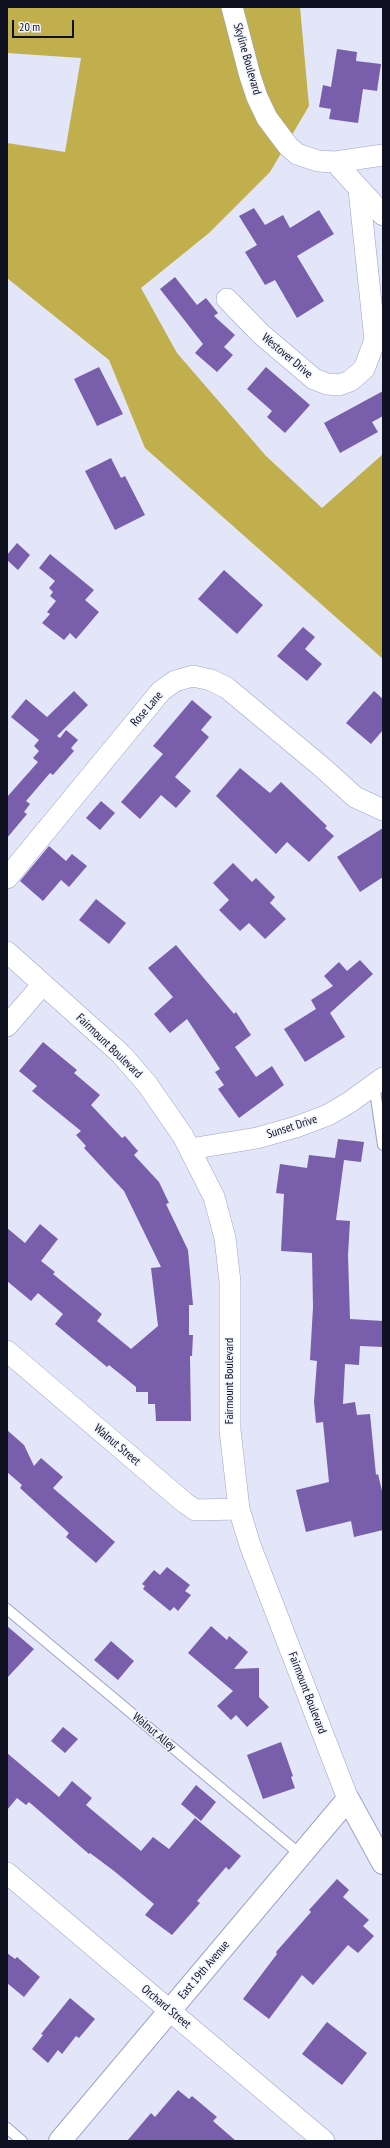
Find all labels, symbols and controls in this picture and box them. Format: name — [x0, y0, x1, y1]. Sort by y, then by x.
scale bar — [14, 12, 76, 38]
text: 20 m — [19, 19, 40, 34]
street label: Skyline Boulevard — [230, 21, 264, 97]
street label: Westover Drive — [259, 331, 315, 381]
street label: Rose Lane — [128, 688, 166, 730]
street label: Fairmount Boulevard — [73, 1011, 145, 1081]
street label: Sunset Drive — [265, 1112, 319, 1142]
street label: Fairmount Boulevard — [223, 1338, 237, 1424]
street label: Walnut Street — [91, 1421, 143, 1469]
street label: Fairmount Boulevard — [285, 1650, 329, 1736]
street label: Walnut Alley — [129, 1710, 179, 1754]
street label: East 19th Avenue — [175, 1938, 233, 2002]
street label: Orchard Street — [138, 1982, 194, 2032]

